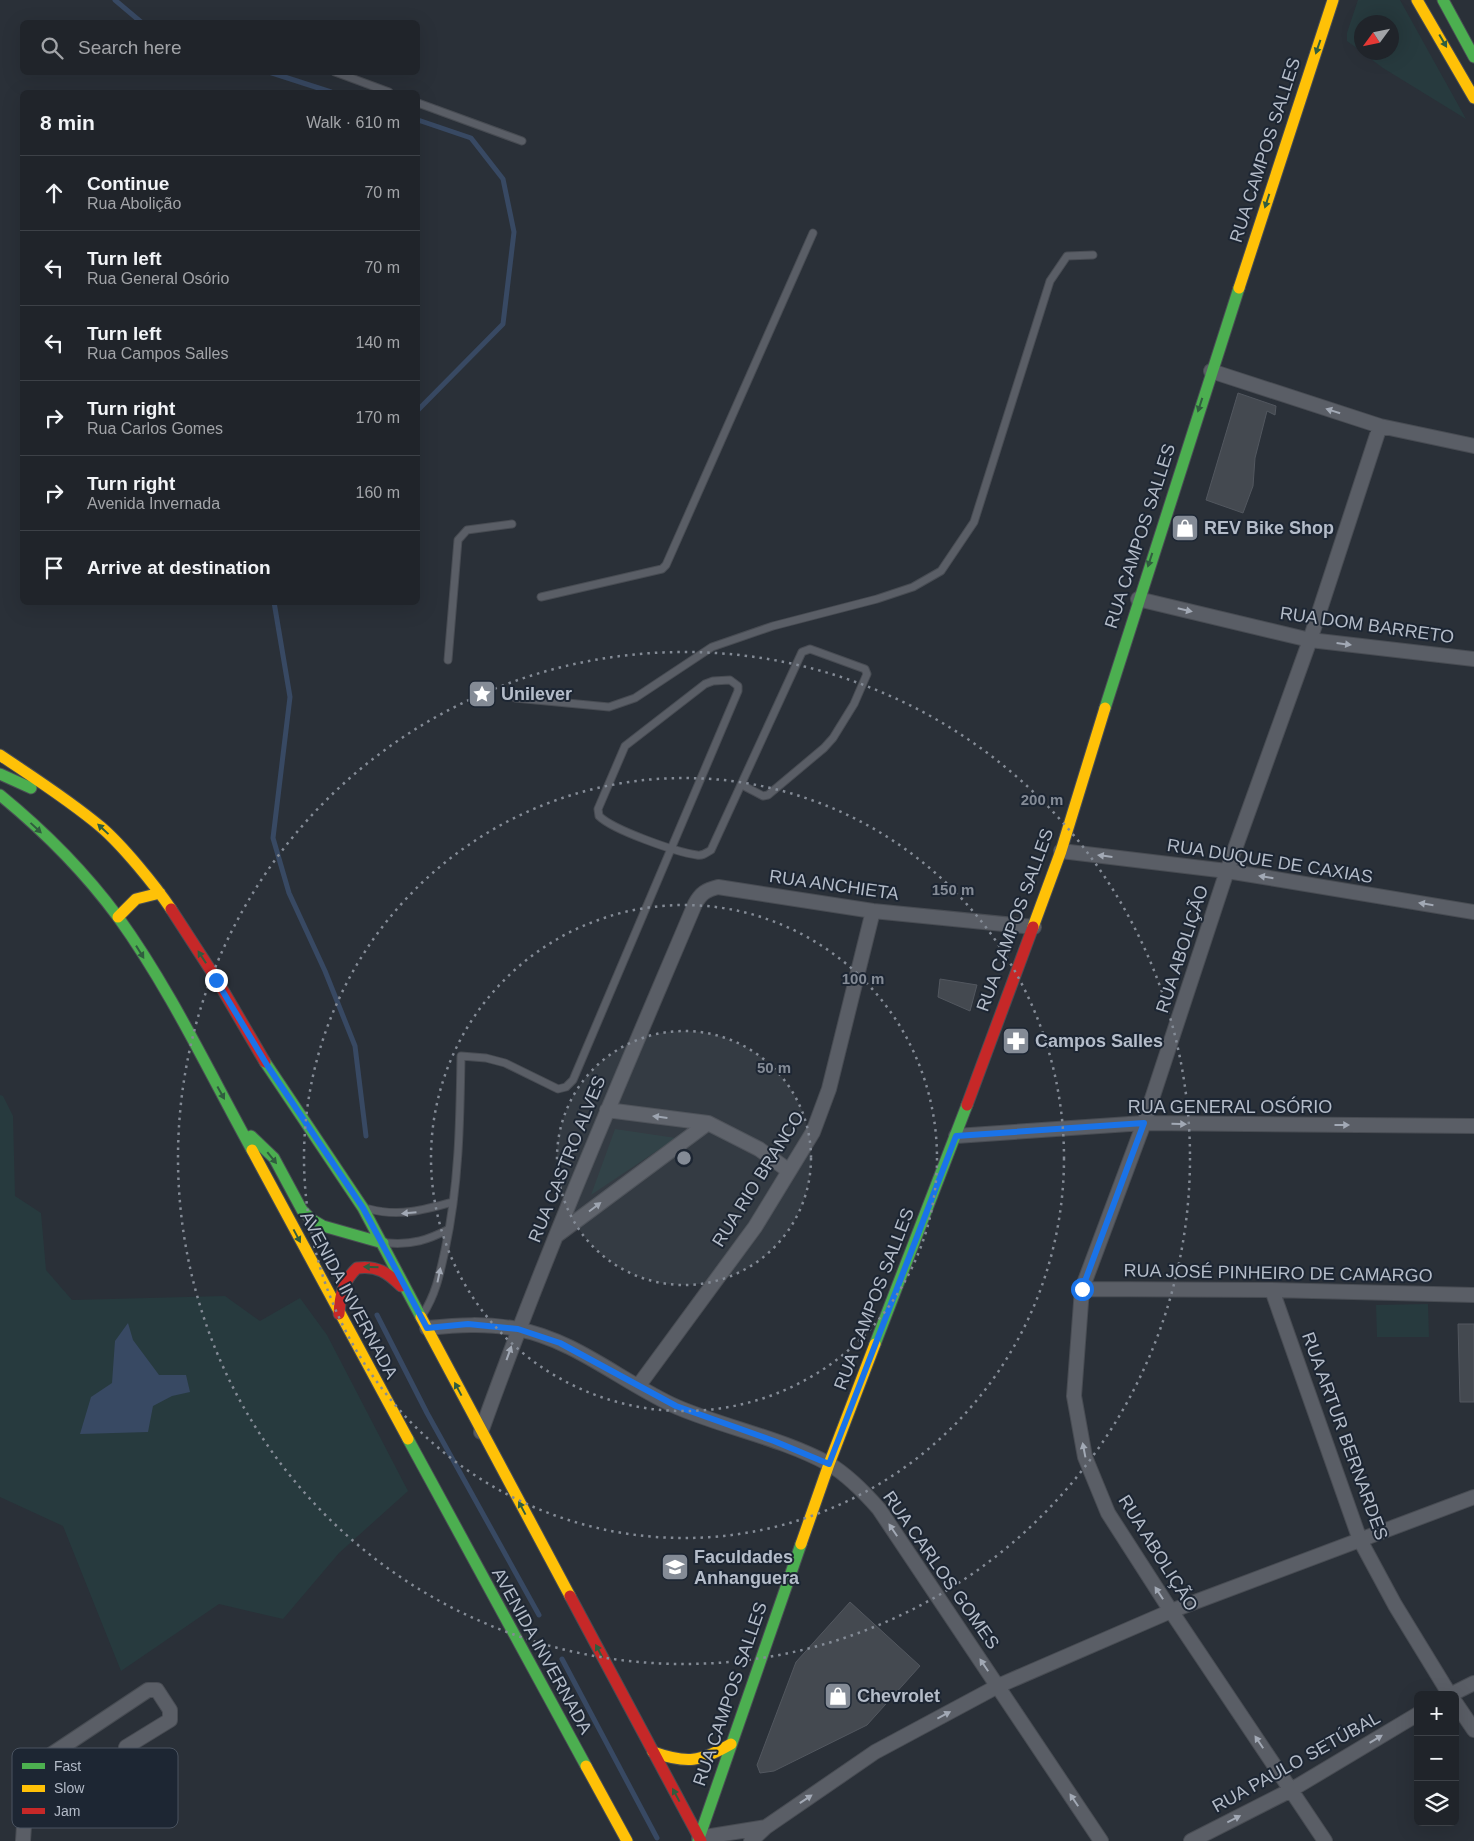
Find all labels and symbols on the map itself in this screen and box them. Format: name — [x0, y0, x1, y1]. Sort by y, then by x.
north arrow — [1354, 15, 1399, 60]
one-way arrow — [1439, 34, 1447, 49]
one-way arrow — [1314, 39, 1321, 54]
street label: RUA CAMPOS SALLES — [1226, 55, 1304, 245]
one-way arrow — [1263, 193, 1270, 208]
one-way arrow — [1195, 398, 1203, 413]
one-way arrow — [1326, 407, 1341, 414]
street label: RUA CAMPOS SALLES — [1101, 441, 1179, 631]
shop icon: REV Bike Shop — [1170, 513, 1200, 543]
place label: REV Bike Shop — [1204, 518, 1334, 538]
one-way arrow — [1146, 552, 1154, 567]
street label: RUA DOM BARRETO — [1279, 603, 1455, 647]
one-way arrow — [1178, 606, 1193, 614]
one-way arrow — [1336, 640, 1352, 648]
place icon: Unilever — [467, 679, 497, 709]
place label: Unilever — [501, 684, 572, 704]
text: 200 m — [1021, 791, 1063, 808]
one-way arrow — [30, 822, 42, 834]
one-way arrow — [97, 823, 109, 835]
street label: RUA CAMPOS SALLES — [973, 826, 1057, 1014]
street label: RUA DUQUE DE CAXIAS — [1166, 835, 1374, 887]
one-way arrow — [1096, 852, 1112, 860]
street label: RUA ANCHIETA — [768, 866, 900, 904]
one-way arrow — [1257, 873, 1273, 881]
text: 150 m — [932, 881, 974, 898]
street label: RUA ABOLIÇÃO — [1151, 882, 1212, 1015]
one-way arrow — [1418, 899, 1434, 907]
one-way arrow — [135, 946, 144, 959]
one-way arrow — [197, 951, 206, 964]
route end — [205, 969, 228, 992]
text: 100 m — [842, 970, 884, 987]
pharmacy icon: Campos Salles — [1001, 1026, 1031, 1056]
place label: Campos Salles — [1035, 1031, 1163, 1051]
text: 50 m — [757, 1059, 791, 1076]
street label: RUA CASTRO ALVES — [524, 1073, 610, 1245]
one-way arrow — [216, 1086, 225, 1100]
street label: RUA GENERAL OSÓRIO — [1128, 1096, 1332, 1117]
street label: RUA RIO BRANCO — [708, 1108, 808, 1250]
one-way arrow — [652, 1113, 668, 1121]
one-way arrow — [1172, 1120, 1188, 1128]
one-way arrow — [1334, 1121, 1350, 1129]
centre of rings — [675, 1149, 693, 1167]
one-way arrow — [266, 1151, 277, 1164]
one-way arrow — [588, 1202, 602, 1212]
street label: RUA CAMPOS SALLES — [830, 1205, 918, 1393]
street label: AVENIDA INVERNADA — [296, 1208, 402, 1382]
one-way arrow — [400, 1209, 416, 1217]
one-way arrow — [293, 1229, 301, 1244]
street label: RUA JOSÉ PINHEIRO DE CAMARGO — [1123, 1260, 1433, 1286]
one-way arrow — [363, 1263, 379, 1271]
one-way arrow — [436, 1266, 444, 1282]
route start — [1071, 1278, 1094, 1301]
street label: RUA ARTUR BERNARDES — [1298, 1329, 1392, 1543]
one-way arrow — [505, 1345, 513, 1360]
one-way arrow — [454, 1381, 462, 1396]
one-way arrow — [1080, 1442, 1088, 1457]
street label: RUA CARLOS GOMES — [879, 1487, 1003, 1653]
street label: RUA ABOLIÇÃO — [1114, 1491, 1203, 1615]
one-way arrow — [518, 1501, 526, 1516]
one-way arrow — [889, 1524, 898, 1537]
place label: Faculdades Anhanguera — [694, 1547, 800, 1588]
school or university icon: Faculdades Anhanguera — [660, 1552, 690, 1582]
street label: AVENIDA INVERNADA — [488, 1564, 596, 1738]
one-way arrow — [1154, 1586, 1164, 1599]
street label: RUA CAMPOS SALLES — [689, 1599, 771, 1789]
one-way arrow — [595, 1645, 604, 1658]
one-way arrow — [979, 1658, 989, 1672]
shop icon: Chevrolet — [823, 1681, 853, 1711]
place label: Chevrolet — [857, 1686, 940, 1706]
street label: RUA PAULO SETÚBAL — [1208, 1707, 1383, 1816]
one-way arrow — [937, 1711, 952, 1719]
one-way arrow — [1369, 1735, 1382, 1744]
one-way arrow — [1254, 1736, 1264, 1749]
legend — [12, 1748, 178, 1828]
text: Fast — [54, 1758, 81, 1774]
text: Slow — [54, 1780, 85, 1796]
one-way arrow — [672, 1787, 680, 1802]
one-way arrow — [799, 1794, 813, 1804]
one-way arrow — [1069, 1794, 1079, 1807]
text: Jam — [54, 1803, 80, 1819]
one-way arrow — [1227, 1815, 1242, 1823]

